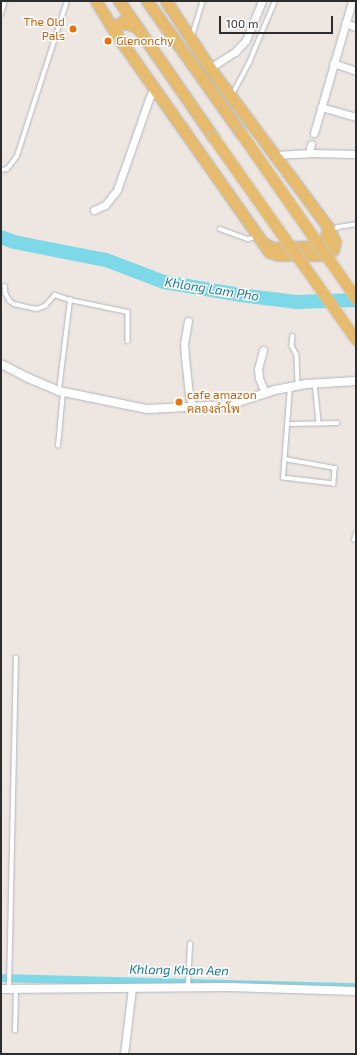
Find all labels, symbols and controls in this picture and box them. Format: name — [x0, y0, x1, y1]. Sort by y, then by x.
scale bar — [221, 8, 335, 34]
place label: The Old Pals — [23, 15, 65, 43]
text: 100 m — [226, 16, 258, 30]
marker: The Old Pals — [68, 24, 78, 34]
place label: Glenonchy — [116, 34, 173, 48]
marker: Glenonchy — [103, 36, 113, 46]
water label: Khlong Lam Pho — [164, 274, 260, 304]
place label: cafe amazon คลองลำโพ — [187, 388, 257, 416]
marker: cafe amazon คลองลำโพ — [174, 397, 184, 407]
water label: Khlong Khan Aen — [129, 961, 229, 979]

